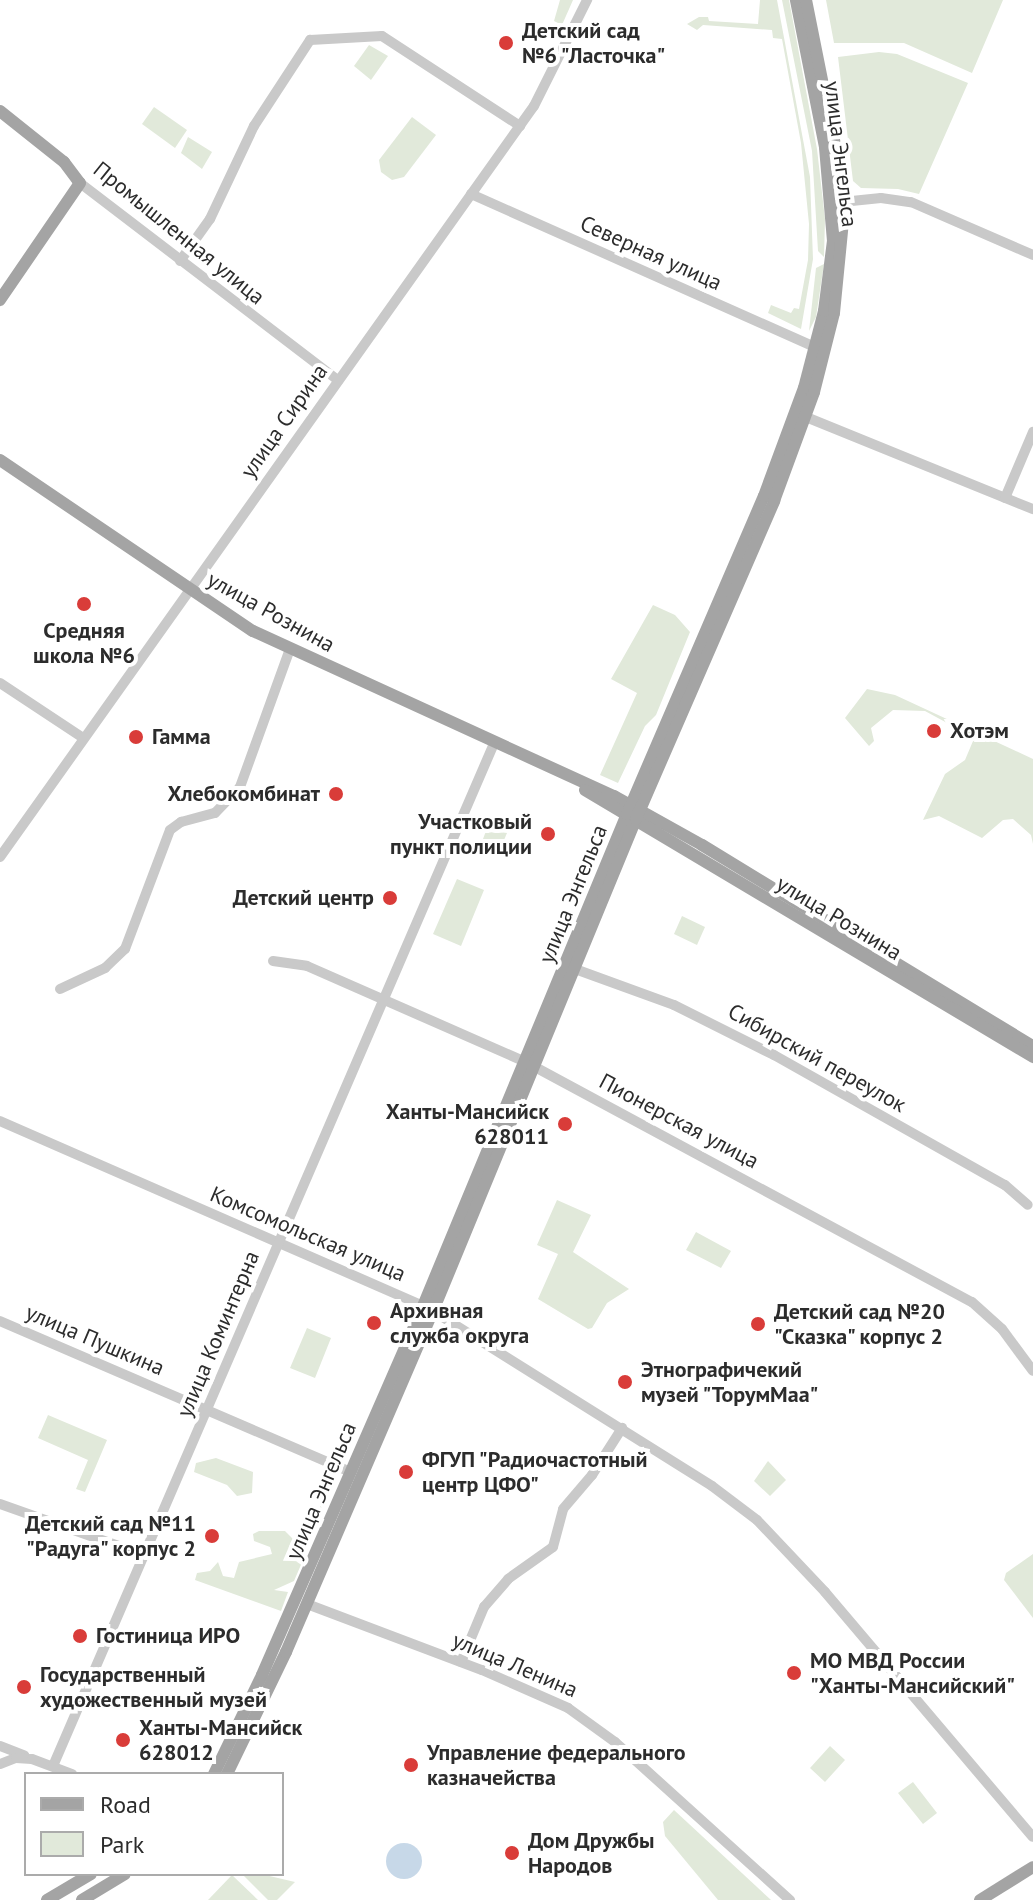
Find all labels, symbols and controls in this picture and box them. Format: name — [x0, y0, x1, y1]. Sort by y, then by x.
place label: Детский сад №6 "Ласточка" — [522, 17, 667, 68]
marker: Детский сад №6 "Ласточка" — [497, 34, 515, 52]
street label: улица Энгельса — [819, 80, 863, 228]
street label: Промышленная улица — [88, 156, 270, 310]
street label: Северная улица — [576, 210, 726, 296]
street label: улица Сирина — [235, 359, 333, 483]
street label: улица Рознина — [203, 566, 339, 658]
marker: Средняя школа №6 — [75, 595, 93, 613]
place label: Средняя школа №6 — [33, 617, 135, 668]
place label: Хотэм — [950, 718, 1009, 744]
marker: Хотэм — [925, 722, 943, 740]
place label: Гамма — [152, 724, 211, 750]
marker: Гамма — [127, 728, 145, 746]
place label: Хлебокомбинат — [168, 781, 320, 807]
marker: Хлебокомбинат — [327, 785, 345, 803]
place label: Участковый пункт полиции — [389, 808, 532, 860]
street label: улица Энгельса — [533, 821, 613, 967]
marker: Участковый пункт полиции — [539, 825, 557, 843]
street label: улица Рознина — [772, 870, 906, 966]
place label: Детский центр — [233, 885, 374, 911]
marker: Детский центр — [381, 889, 399, 907]
street label: Сибирский переулок — [723, 998, 911, 1118]
street label: Пионерская улица — [595, 1068, 763, 1174]
place label: Ханты-Мансийск 628011 — [386, 1098, 549, 1150]
marker: Ханты-Мансийск 628011 — [556, 1115, 574, 1133]
street label: Комсомольская улица — [206, 1181, 410, 1287]
street label: улица Коминтерна — [171, 1247, 265, 1421]
place label: Архивная служба округа — [390, 1297, 529, 1348]
place label: Детский сад №20 "Сказка" корпус 2 — [774, 1298, 945, 1350]
street label: улица Пушкина — [22, 1299, 168, 1381]
marker: Архивная служба округа — [365, 1314, 383, 1332]
marker: Детский сад №20 "Сказка" корпус 2 — [749, 1315, 767, 1333]
place label: Этнографичекий музей "ТорумМаа" — [641, 1356, 820, 1408]
marker: Этнографичекий музей "ТорумМаа" — [616, 1373, 634, 1391]
street label: улица Энгельса — [280, 1418, 362, 1564]
place label: ФГУП "Радиочастотный центр ЦФО" — [422, 1446, 649, 1498]
marker: ФГУП "Радиочастотный центр ЦФО" — [397, 1463, 415, 1481]
place label: Детский сад №11 "Радуга" корпус 2 — [24, 1510, 196, 1562]
marker: Детский сад №11 "Радуга" корпус 2 — [203, 1527, 221, 1545]
place label: Гостиница ИРО — [96, 1623, 240, 1649]
marker: Гостиница ИРО — [71, 1627, 89, 1645]
street label: улица Ленина — [448, 1627, 582, 1703]
place label: МО МВД России "Ханты-Мансийский" — [810, 1647, 1015, 1698]
place label: Государственный художественный музей — [40, 1661, 267, 1712]
marker: МО МВД России "Ханты-Мансийский" — [785, 1664, 803, 1682]
marker: Государственный художественный музей — [15, 1678, 33, 1696]
place label: Ханты-Мансийск 628012 — [139, 1714, 302, 1766]
marker: Ханты-Мансийск 628012 — [114, 1731, 132, 1749]
place label: Управление федерального казначейства — [427, 1739, 686, 1790]
marker: Управление федерального казначейства — [402, 1756, 420, 1774]
legend — [24, 1772, 284, 1876]
text: Road — [100, 1789, 151, 1820]
place label: Дом Дружбы Народов — [528, 1827, 655, 1878]
text: Park — [100, 1829, 144, 1860]
marker: Дом Дружбы Народов — [503, 1844, 521, 1862]

